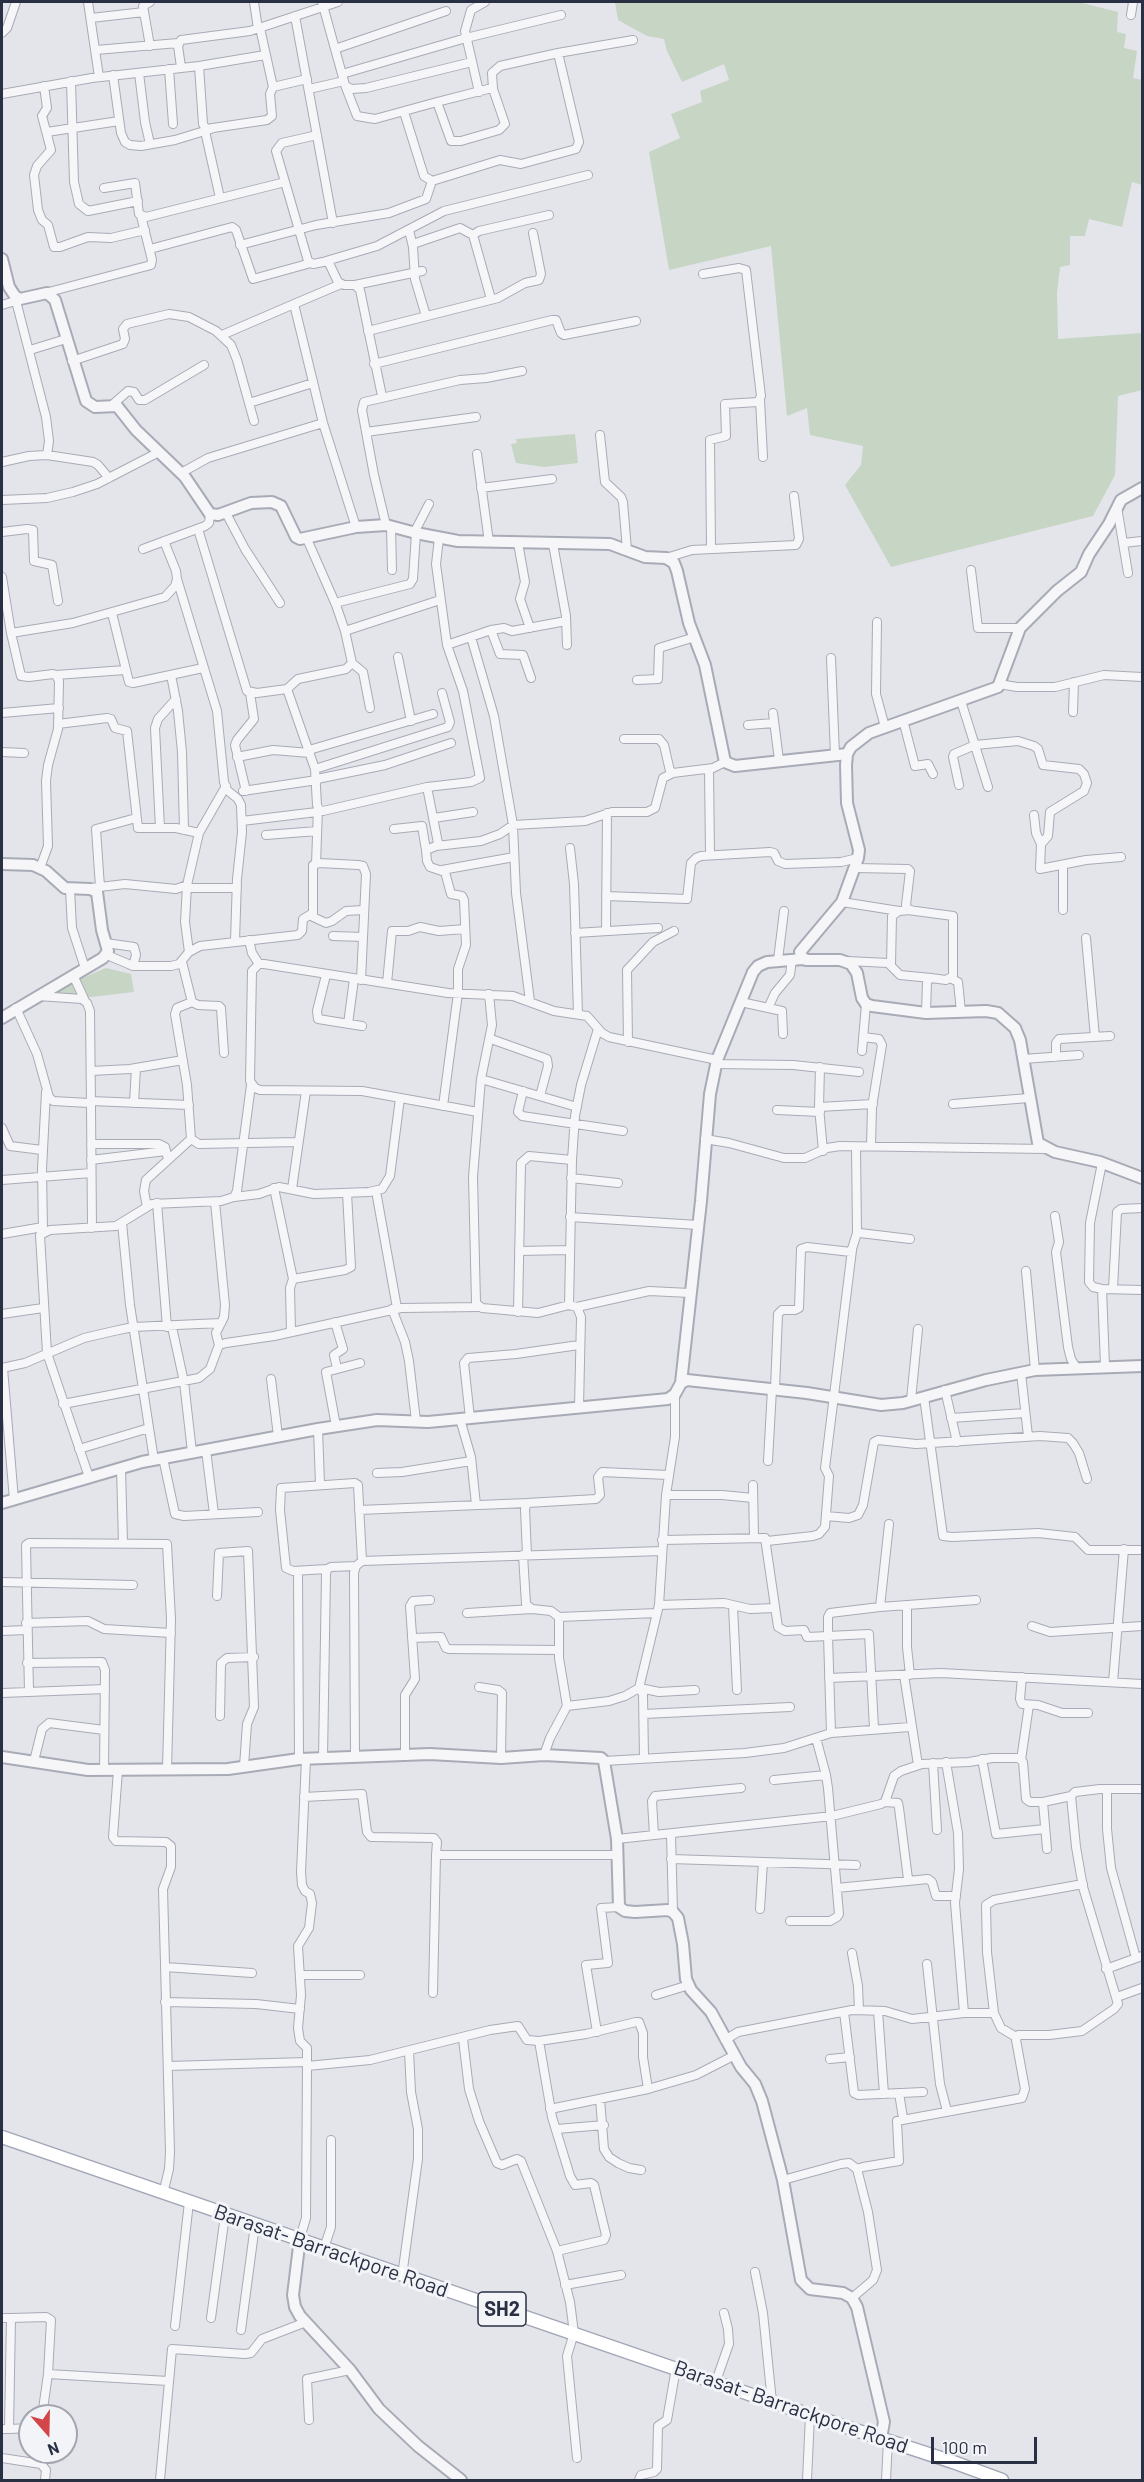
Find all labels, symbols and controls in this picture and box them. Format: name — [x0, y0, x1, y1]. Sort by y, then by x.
street label: Barasat- Barrackpore Road — [211, 2199, 451, 2303]
road number: SH2 — [478, 2292, 526, 2326]
street label: Barasat- Barrackpore Road — [671, 2355, 911, 2459]
north arrow — [18, 2404, 78, 2464]
scale bar — [934, 2425, 1040, 2463]
text: 100 m — [942, 2436, 987, 2458]
text: N — [45, 2439, 62, 2460]

